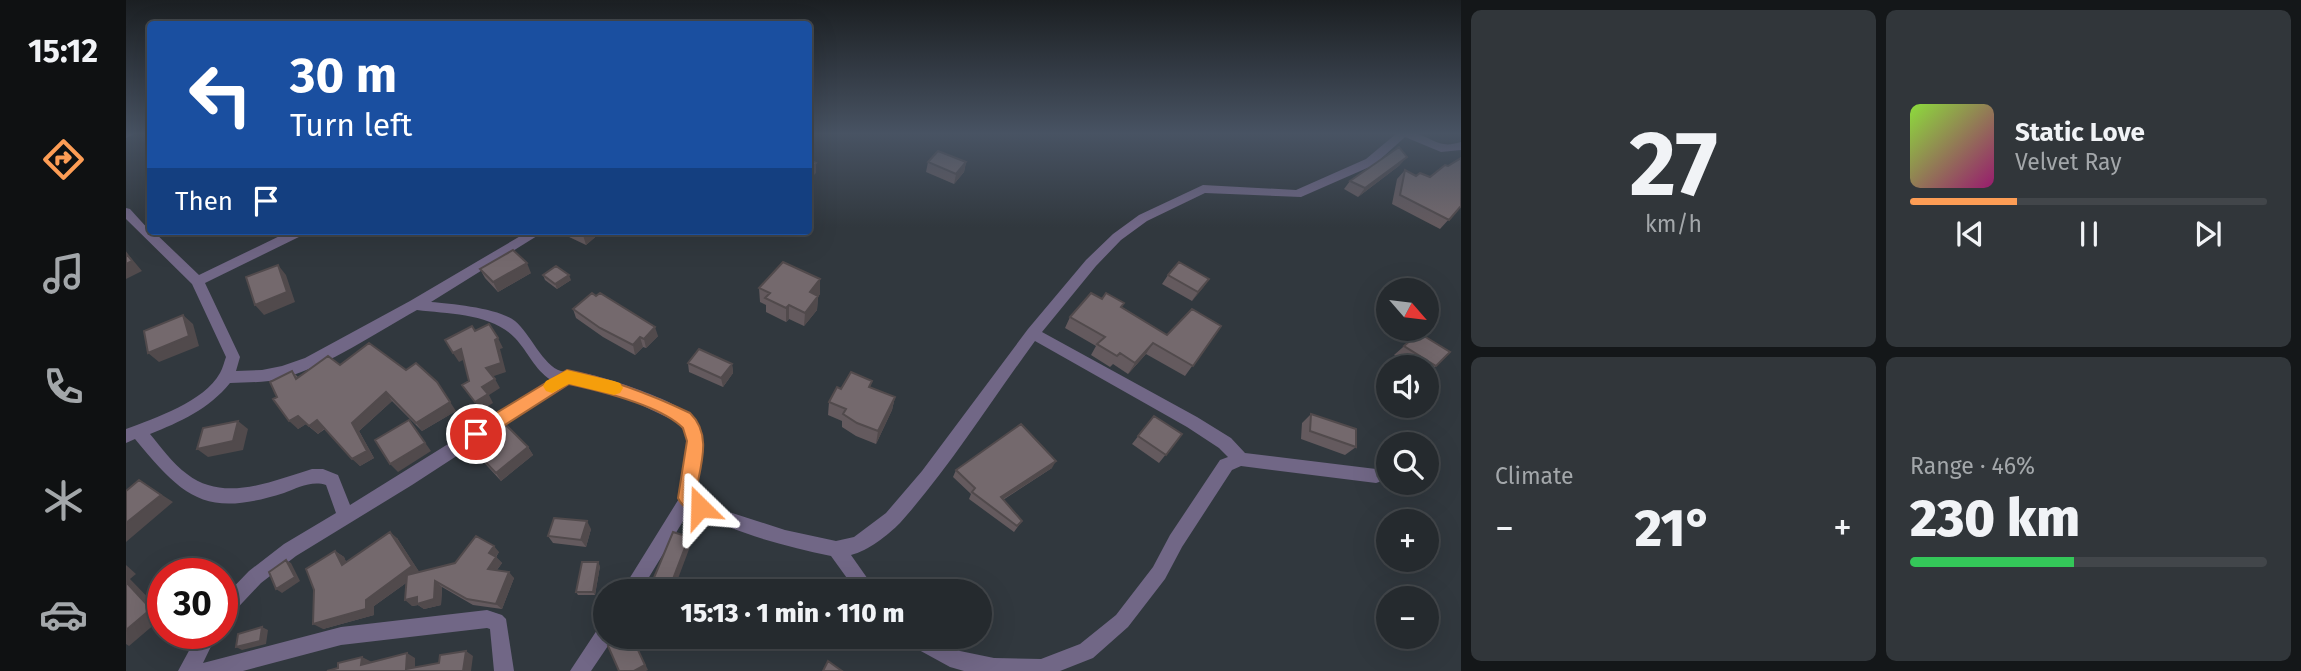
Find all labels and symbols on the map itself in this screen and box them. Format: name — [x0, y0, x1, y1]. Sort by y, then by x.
north arrow — [1376, 278, 1438, 341]
pin — [446, 404, 506, 464]
position arrow — [663, 470, 737, 544]
speed limit sign: 30 — [147, 558, 238, 649]

